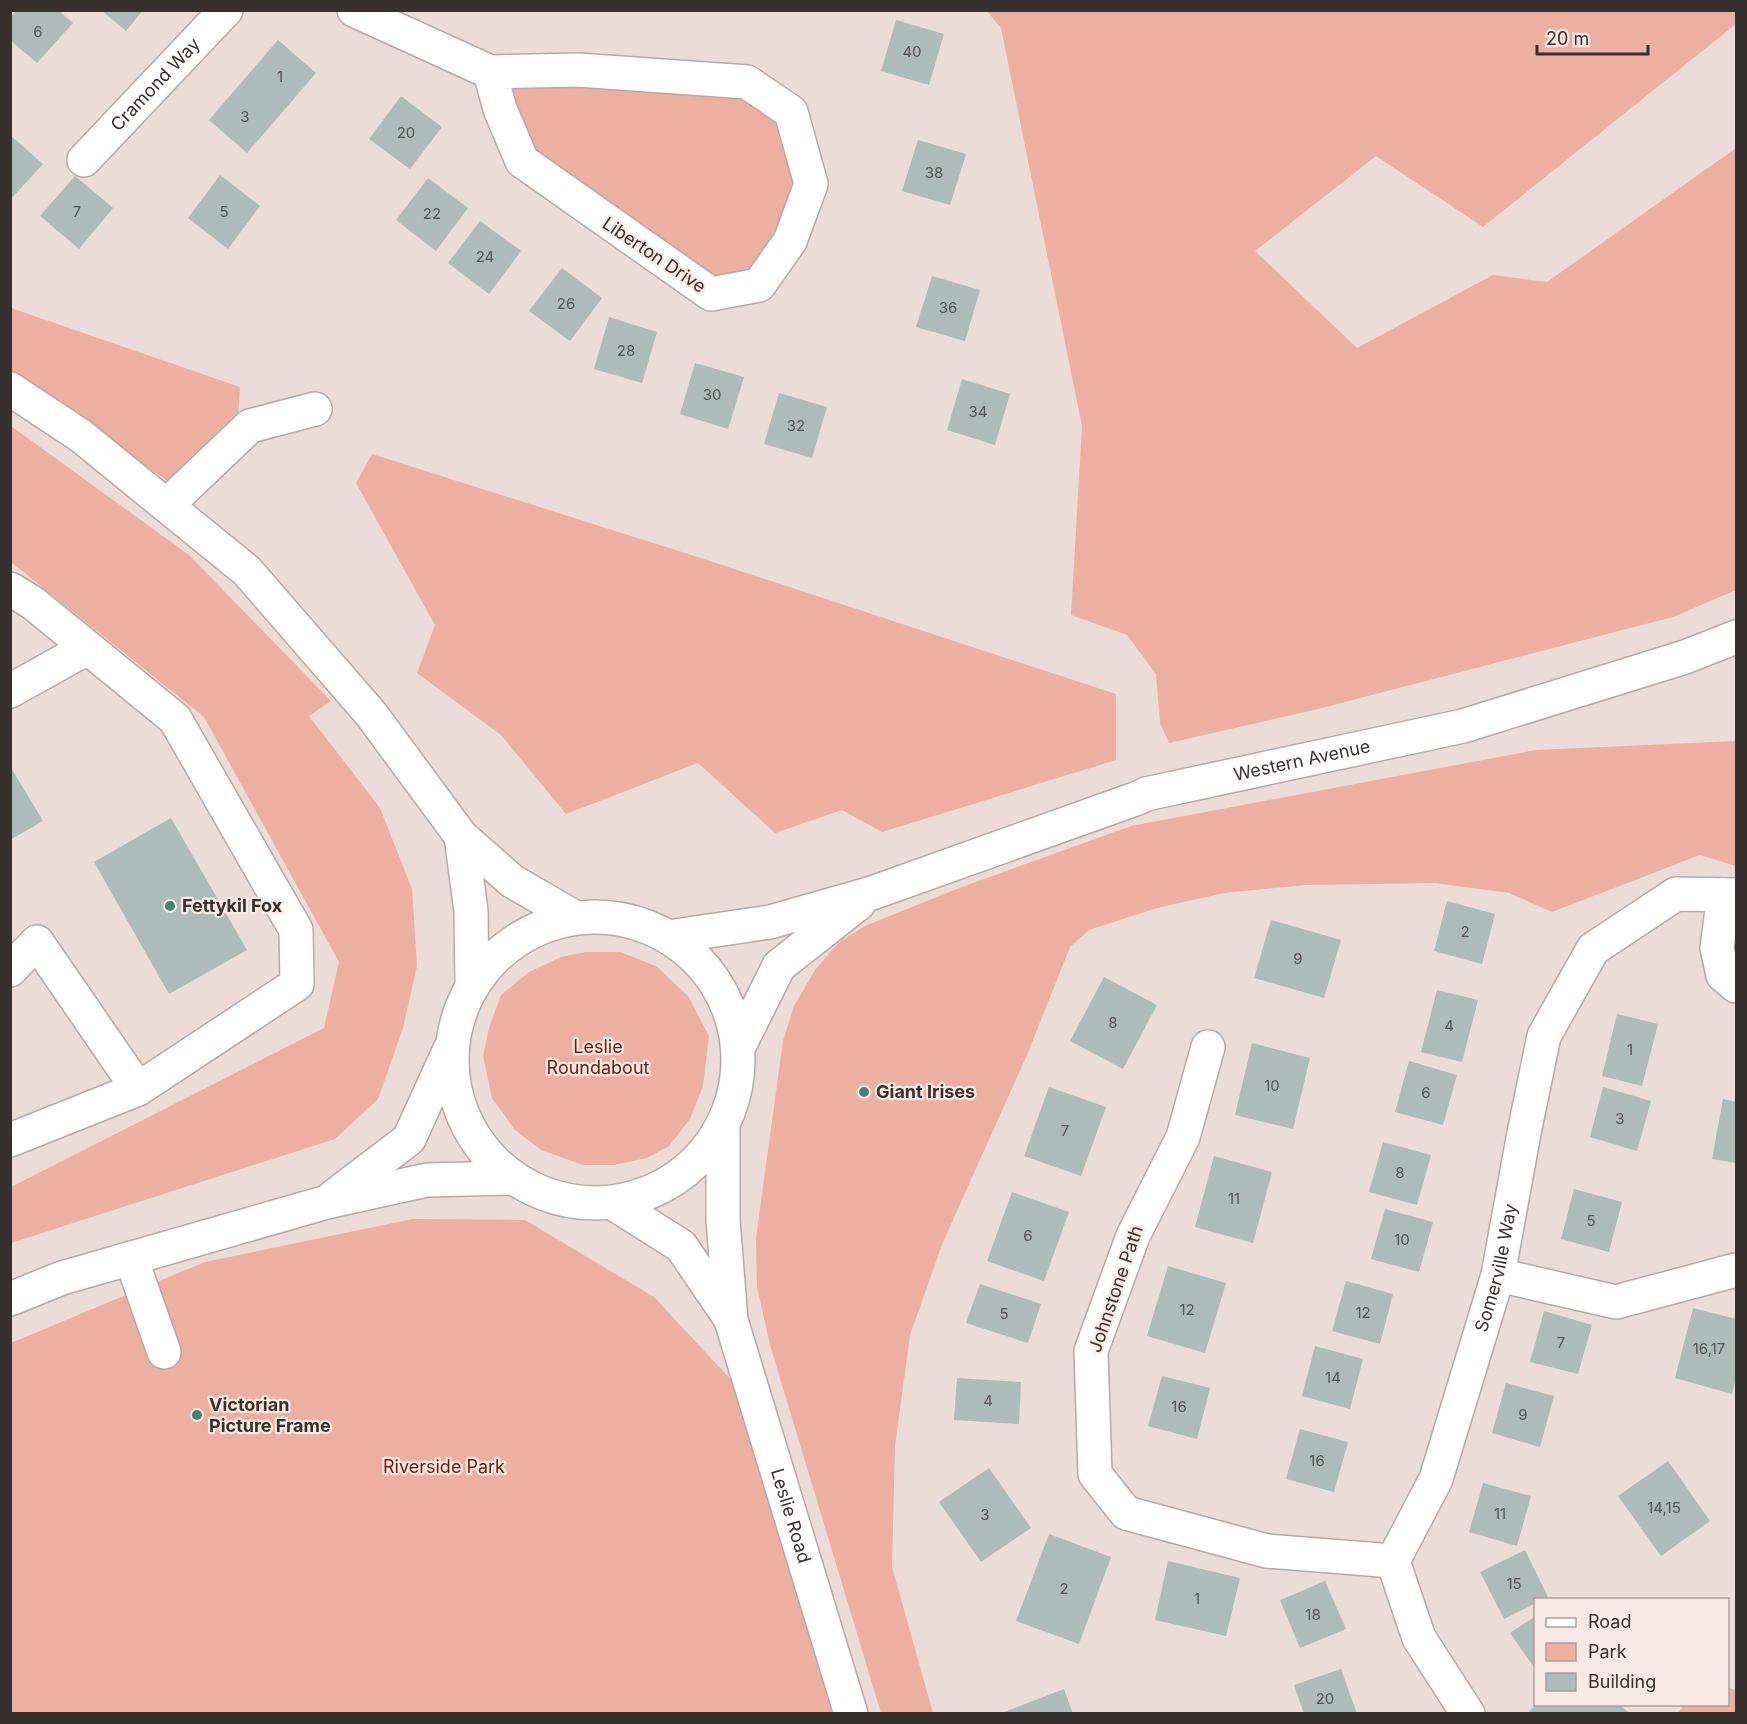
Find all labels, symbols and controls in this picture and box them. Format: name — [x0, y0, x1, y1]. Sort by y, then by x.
scale bar — [1537, 18, 1648, 56]
house number: 6 — [33, 22, 43, 41]
text: 20 m — [1546, 28, 1589, 49]
street label: Cramond Way — [106, 33, 204, 135]
house number: 40 — [902, 42, 922, 61]
house number: 1 — [277, 67, 283, 86]
house number: 3 — [240, 107, 250, 126]
house number: 20 — [397, 123, 415, 142]
house number: 38 — [925, 163, 943, 182]
house number: 7 — [73, 202, 81, 221]
house number: 5 — [219, 202, 229, 221]
house number: 22 — [423, 204, 441, 223]
street label: Liberton Drive — [599, 212, 710, 297]
house number: 24 — [476, 247, 494, 266]
house number: 26 — [557, 294, 575, 313]
house number: 36 — [939, 298, 957, 317]
house number: 28 — [617, 341, 635, 360]
house number: 30 — [703, 385, 721, 404]
house number: 34 — [969, 402, 987, 421]
house number: 32 — [787, 416, 805, 435]
street label: Western Avenue — [1232, 735, 1372, 785]
place label: Fettykil Fox — [182, 895, 283, 916]
marker: Fettykil Fox — [163, 899, 177, 913]
house number: 2 — [1460, 922, 1470, 941]
house number: 9 — [1293, 949, 1303, 968]
house number: 8 — [1108, 1013, 1118, 1032]
house number: 4 — [1444, 1016, 1454, 1035]
park label: Leslie Roundabout — [547, 1036, 650, 1078]
house number: 1 — [1627, 1040, 1633, 1059]
house number: 10 — [1264, 1076, 1280, 1095]
place label: Giant Irises — [876, 1081, 975, 1102]
house number: 6 — [1421, 1083, 1431, 1102]
marker: Giant Irises — [857, 1085, 871, 1099]
house number: 3 — [1615, 1109, 1625, 1128]
house number: 7 — [1061, 1121, 1069, 1140]
house number: 8 — [1395, 1163, 1405, 1182]
house number: 11 — [1228, 1189, 1240, 1208]
street label: Somerville Way — [1470, 1202, 1521, 1334]
house number: 5 — [1586, 1211, 1596, 1230]
street label: Johnstone Path — [1084, 1223, 1147, 1355]
house number: 6 — [1023, 1226, 1033, 1245]
house number: 10 — [1394, 1230, 1410, 1249]
house number: 12 — [1179, 1300, 1195, 1319]
house number: 12 — [1355, 1303, 1371, 1322]
house number: 5 — [999, 1304, 1009, 1323]
house number: 7 — [1557, 1333, 1565, 1352]
house number: 16,17 — [1693, 1339, 1725, 1358]
house number: 14 — [1325, 1368, 1341, 1387]
house number: 4 — [983, 1391, 993, 1410]
place label: Victorian Picture Frame — [209, 1394, 331, 1436]
house number: 16 — [1171, 1397, 1187, 1416]
house number: 9 — [1518, 1405, 1528, 1424]
marker: Victorian Picture Frame — [190, 1408, 204, 1422]
house number: 16 — [1309, 1451, 1325, 1470]
park label: Riverside Park — [383, 1456, 505, 1477]
street label: Leslie Road — [767, 1466, 815, 1566]
house number: 14,15 — [1647, 1498, 1681, 1517]
house number: 11 — [1494, 1504, 1506, 1523]
house number: 3 — [980, 1505, 990, 1524]
house number: 15 — [1506, 1574, 1522, 1593]
house number: 2 — [1059, 1579, 1069, 1598]
house number: 1 — [1194, 1589, 1200, 1608]
legend — [1534, 1598, 1729, 1706]
house number: 18 — [1305, 1605, 1321, 1624]
text: Road — [1588, 1611, 1631, 1632]
text: Park — [1588, 1641, 1627, 1662]
text: Building — [1588, 1671, 1656, 1692]
house number: 20 — [1316, 1689, 1334, 1708]

